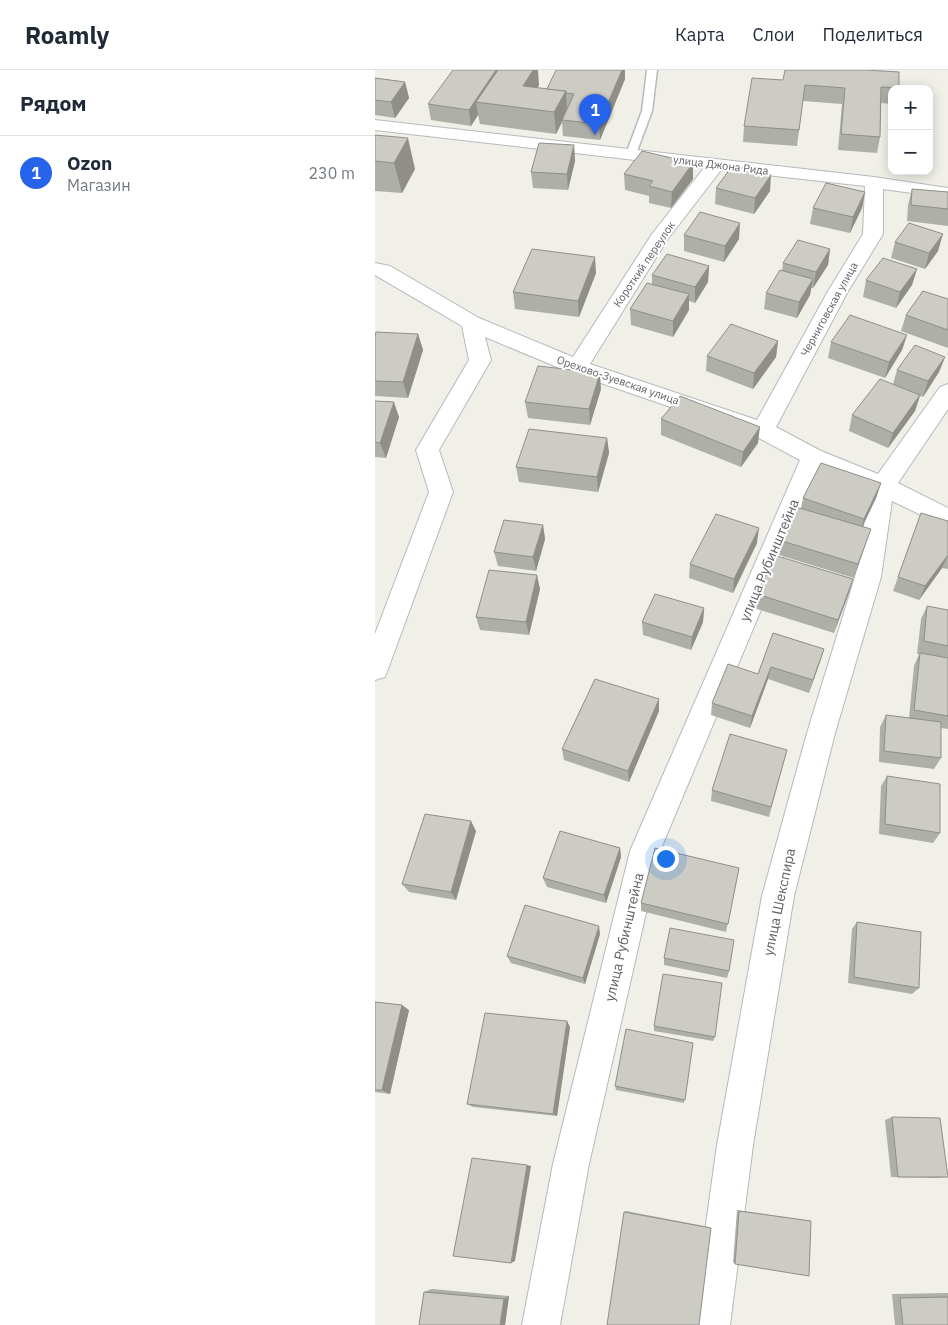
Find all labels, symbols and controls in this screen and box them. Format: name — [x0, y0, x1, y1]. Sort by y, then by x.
text: Roamly — [25, 19, 109, 51]
text: Карта — [675, 23, 725, 46]
text: Слои — [753, 23, 795, 46]
text: Поделиться — [823, 23, 923, 46]
map controls — [888, 85, 933, 175]
button: + — [888, 85, 933, 130]
text: Рядом — [20, 89, 87, 117]
pin: 1 — [579, 94, 611, 135]
button: − — [888, 130, 933, 175]
text: Ozon — [67, 151, 112, 175]
street label: улица Джона Рида — [672, 152, 770, 178]
text: 1 — [31, 163, 41, 183]
text: 230 m — [308, 163, 355, 183]
text: Магазин — [67, 175, 131, 195]
street label: Короткий переулок — [610, 218, 678, 310]
street label: Черниговская улица — [797, 259, 861, 359]
street label: Орехово-Зуевская улица — [555, 352, 681, 408]
street label: улица Рубинштейна — [735, 496, 803, 624]
your location — [653, 846, 679, 872]
street label: улица Шекспира — [759, 846, 799, 957]
street label: улица Рубинштейна — [600, 870, 648, 1003]

